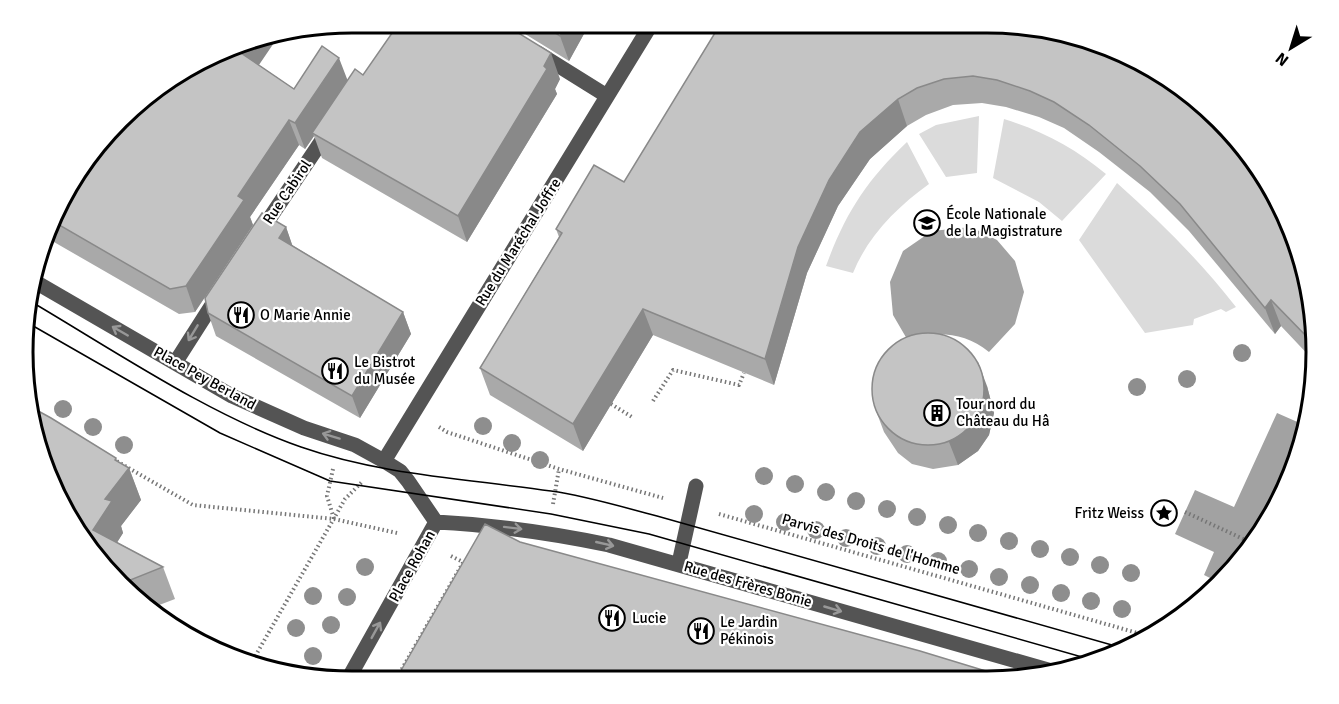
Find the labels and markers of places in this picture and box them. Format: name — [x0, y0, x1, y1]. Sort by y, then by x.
place label: École Nationale de la Magistrature — [946, 204, 1063, 240]
school or university icon: École Nationale de la Magistrature — [912, 208, 942, 238]
restaurant icon: O Marie Annie — [226, 300, 256, 330]
place label: O Marie Annie — [260, 306, 351, 324]
place label: Le Bistrot du Musée — [354, 353, 415, 388]
restaurant icon: Le Bistrot du Musée — [320, 356, 350, 386]
place label: Tour nord du Château du Hâ — [956, 395, 1050, 430]
building icon: Tour nord du Château du Hâ — [922, 398, 952, 428]
place icon: Fritz Weiss — [1149, 498, 1179, 528]
place label: Fritz Weiss — [1074, 504, 1144, 522]
restaurant icon: Lucie — [597, 603, 627, 633]
place label: Lucie — [632, 609, 666, 627]
place label: Le Jardin Pékinois — [720, 613, 778, 648]
restaurant icon: Le Jardin Pékinois — [686, 616, 716, 646]

